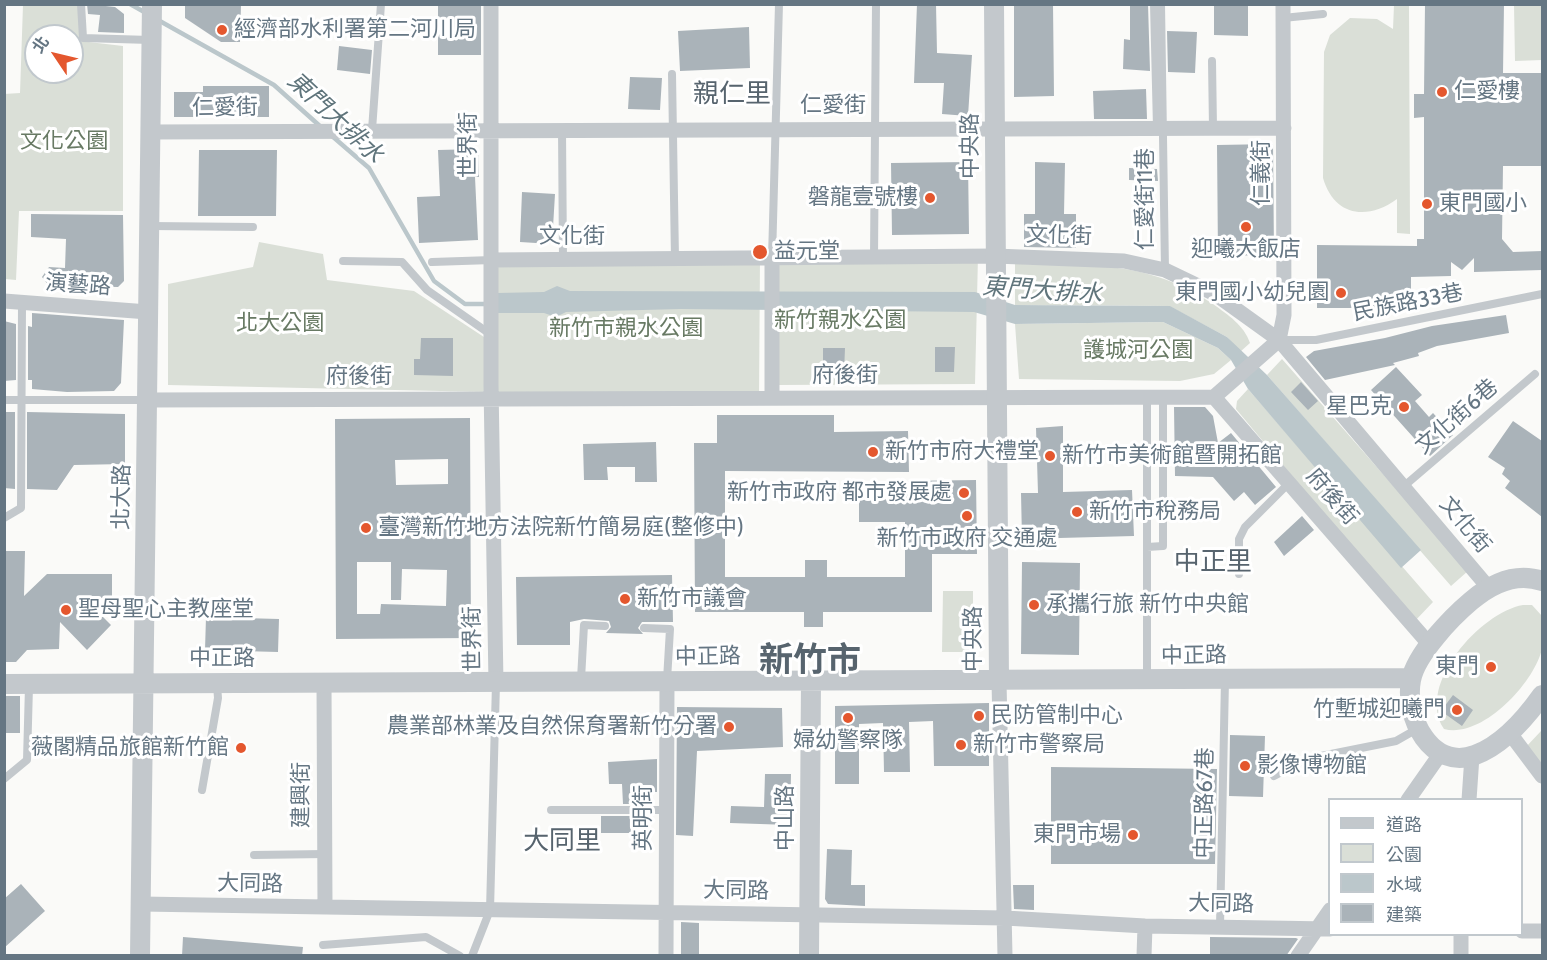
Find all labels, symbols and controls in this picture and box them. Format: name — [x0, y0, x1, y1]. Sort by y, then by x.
place label: 經濟部水利署第二河川局 — [234, 17, 476, 43]
marker: 經濟部水利署第二河川局 — [215, 23, 229, 37]
north arrow — [24, 24, 84, 84]
text: 北 — [28, 33, 53, 57]
water label: 東門大排水 — [281, 67, 389, 169]
district label: 親仁里 — [693, 78, 771, 110]
place label: 仁愛樓 — [1454, 79, 1520, 105]
marker: 仁愛樓 — [1435, 85, 1449, 99]
street label: 仁愛街 — [800, 93, 866, 119]
street label: 仁愛街 — [192, 94, 258, 122]
street label: 世界街 — [456, 112, 482, 178]
street label: 中央路 — [958, 113, 984, 179]
park label: 文化公園 — [20, 129, 108, 155]
street label: 仁義街 — [1249, 140, 1275, 206]
street label: 仁愛街11巷 — [1133, 148, 1159, 250]
place label: 磐龍壹號樓 — [808, 185, 918, 211]
marker: 磐龍壹號樓 — [923, 191, 937, 205]
place label: 東門國小 — [1439, 191, 1527, 217]
marker: 東門國小 — [1420, 197, 1434, 211]
marker: 迎曦大飯店 — [1239, 220, 1253, 234]
street label: 文化街 — [1026, 222, 1092, 250]
street label: 文化街 — [539, 224, 605, 250]
place label: 迎曦大飯店 — [1191, 237, 1301, 263]
place label: 益元堂 — [774, 239, 840, 265]
marker: 益元堂 — [751, 243, 769, 261]
street label: 演藝路 — [44, 270, 112, 300]
water label: 東門大排水 — [981, 272, 1103, 310]
street label: 民族路33巷 — [1351, 279, 1465, 327]
place label: 東門國小幼兒園 — [1175, 280, 1329, 306]
marker: 東門國小幼兒園 — [1334, 286, 1348, 300]
park label: 新竹親水公園 — [774, 308, 906, 334]
park label: 北大公園 — [236, 311, 324, 337]
park label: 新竹市親水公園 — [549, 316, 703, 342]
park label: 護城河公園 — [1083, 338, 1193, 364]
street label: 府後街 — [812, 363, 878, 389]
street label: 府後街 — [326, 364, 392, 390]
street label: 文化街6巷 — [1410, 374, 1504, 460]
place label: 星巴克 — [1326, 394, 1392, 420]
marker: 星巴克 — [1397, 400, 1411, 414]
place label: 新竹市府大禮堂 — [885, 439, 1039, 465]
place label: 新竹市美術館暨開拓館 — [1062, 443, 1282, 469]
marker: 新竹市府大禮堂 — [866, 445, 880, 459]
marker: 新竹市美術館暨開拓館 — [1043, 449, 1057, 463]
street label: 府後街 — [1300, 463, 1364, 531]
street label: 北大路 — [108, 464, 136, 530]
place label: 新竹市政府 都市發展處 — [727, 480, 952, 506]
marker: 新竹市政府 都市發展處 — [957, 486, 971, 500]
street label: 文化街 — [1434, 491, 1496, 559]
place label: 新竹市稅務局 — [1089, 499, 1221, 525]
marker: 新竹市稅務局 — [1070, 505, 1084, 519]
marker: 新竹市政府 交通處 — [960, 509, 974, 523]
place label: 臺灣新竹地方法院新竹簡易庭(整修中) — [378, 515, 744, 541]
marker: 臺灣新竹地方法院新竹簡易庭(整修中) — [359, 521, 373, 535]
place label: 新竹市政府 交通處 — [877, 526, 1057, 552]
district label: 中正里 — [1174, 546, 1252, 578]
place label: 新竹市議會 — [637, 586, 747, 612]
marker: 新竹市議會 — [618, 592, 632, 606]
place label: 承攜行旅 新竹中央館 — [1046, 592, 1249, 618]
place label: 聖母聖心主教座堂 — [78, 597, 254, 623]
marker: 承攜行旅 新竹中央館 — [1027, 598, 1041, 612]
marker: 聖母聖心主教座堂 — [59, 603, 73, 617]
street label: 世界街 — [459, 606, 487, 672]
street label: 中央路 — [961, 606, 987, 672]
district label: 新竹市 — [759, 641, 861, 681]
street label: 中正路 — [1161, 642, 1227, 670]
street label: 中正路 — [675, 643, 741, 671]
street label: 中正路 — [189, 646, 255, 672]
place label: 東門 — [1435, 654, 1479, 680]
marker: 東門 — [1484, 660, 1498, 674]
place label: 竹塹城迎曦門 — [1313, 697, 1445, 723]
place label: 民防管制中心 — [991, 703, 1123, 729]
marker: 竹塹城迎曦門 — [1450, 703, 1464, 717]
marker: 民防管制中心 — [972, 709, 986, 723]
marker: 婦幼警察隊 — [841, 711, 855, 725]
place label: 農業部林業及自然保育署新竹分署 — [387, 714, 717, 740]
marker: 農業部林業及自然保育署新竹分署 — [722, 720, 736, 734]
place label: 婦幼警察隊 — [793, 728, 903, 754]
place label: 新竹市警察局 — [973, 732, 1105, 758]
place label: 薇閣精品旅館新竹館 — [31, 735, 229, 761]
marker: 新竹市警察局 — [954, 738, 968, 752]
marker: 薇閣精品旅館新竹館 — [234, 741, 248, 755]
street label: 中正路67巷 — [1191, 747, 1219, 859]
place label: 影像博物館 — [1257, 753, 1367, 779]
marker: 影像博物館 — [1238, 759, 1252, 773]
street label: 建興街 — [289, 762, 315, 828]
street label: 英明街 — [631, 785, 657, 851]
street label: 中山路 — [773, 785, 799, 851]
legend — [1328, 798, 1523, 936]
text: 道路 — [1386, 814, 1422, 836]
place label: 東門市場 — [1033, 822, 1121, 848]
district label: 大同里 — [523, 825, 601, 857]
marker: 東門市場 — [1126, 828, 1140, 842]
text: 公園 — [1386, 844, 1422, 866]
street label: 大同路 — [217, 870, 283, 898]
text: 水域 — [1386, 874, 1422, 896]
street label: 大同路 — [703, 877, 769, 905]
street label: 大同路 — [1188, 890, 1254, 918]
text: 建築 — [1386, 904, 1422, 926]

